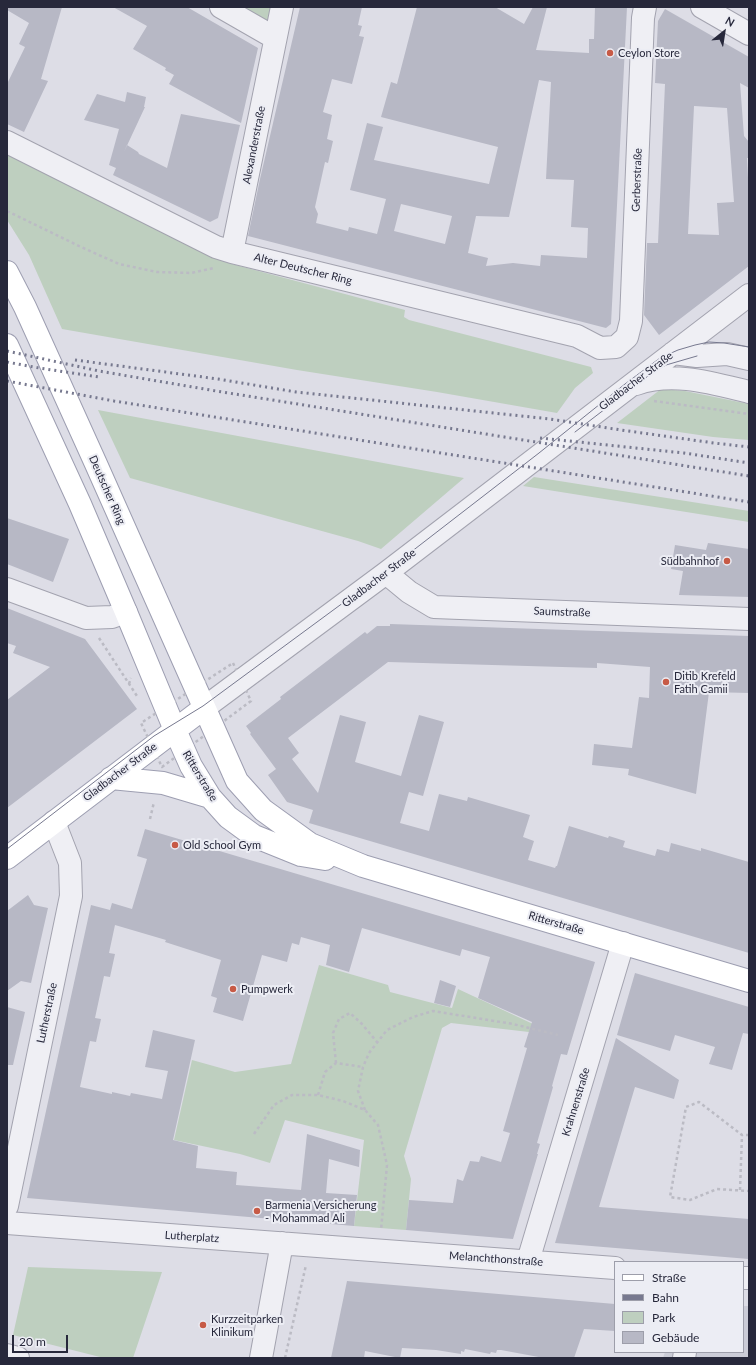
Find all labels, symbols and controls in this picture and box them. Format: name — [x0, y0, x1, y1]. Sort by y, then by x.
north arrow — [704, 12, 744, 52]
text: N — [723, 13, 737, 29]
place label: Ceylon Store — [618, 46, 680, 60]
marker: Ceylon Store — [605, 48, 615, 58]
street label: Alexanderstraße — [240, 105, 268, 185]
street label: Gerberstraße — [629, 148, 645, 212]
street label: Alter Deutscher Ring — [252, 250, 354, 288]
street label: Gladbacher Straße — [596, 349, 676, 413]
street label: Deutscher Ring — [86, 453, 128, 527]
street label: Gladbacher Straße — [339, 546, 419, 610]
place label: Südbahnhof — [661, 554, 719, 568]
marker: Südbahnhof — [722, 556, 732, 566]
street label: Saumstraße — [533, 604, 591, 620]
place label: Ditib Krefeld Fatih Camii — [674, 669, 736, 695]
marker: Ditib Krefeld Fatih Camii — [661, 677, 671, 687]
street label: Gladbacher Straße — [80, 740, 160, 804]
street label: Ritterstraße — [180, 748, 220, 804]
place label: Old School Gym — [183, 838, 261, 852]
marker: Old School Gym — [170, 840, 180, 850]
street label: Ritterstraße — [527, 909, 585, 937]
street label: Lutherstraße — [34, 981, 60, 1045]
place label: Pumpwerk — [241, 982, 293, 996]
marker: Pumpwerk — [228, 984, 238, 994]
street label: Krahnenstraße — [559, 1066, 593, 1138]
place label: Barmenia Versicherung - Mohammad Ali — [265, 1198, 376, 1224]
marker: Barmenia Versicherung - Mohammad Ali — [252, 1206, 262, 1216]
street label: Lutherplatz — [164, 1229, 220, 1245]
street label: Melanchthonstraße — [449, 1249, 543, 1269]
legend — [614, 1261, 744, 1353]
text: Straße — [652, 1270, 686, 1285]
text: Bahn — [652, 1290, 679, 1305]
text: Park — [652, 1310, 675, 1325]
place label: Kurzzeitparken Klinikum — [211, 1312, 283, 1338]
marker: Kurzzeitparken Klinikum — [198, 1320, 208, 1330]
scale bar — [14, 1327, 70, 1353]
text: Gebäude — [652, 1330, 699, 1345]
text: 20 m — [19, 1334, 46, 1349]

